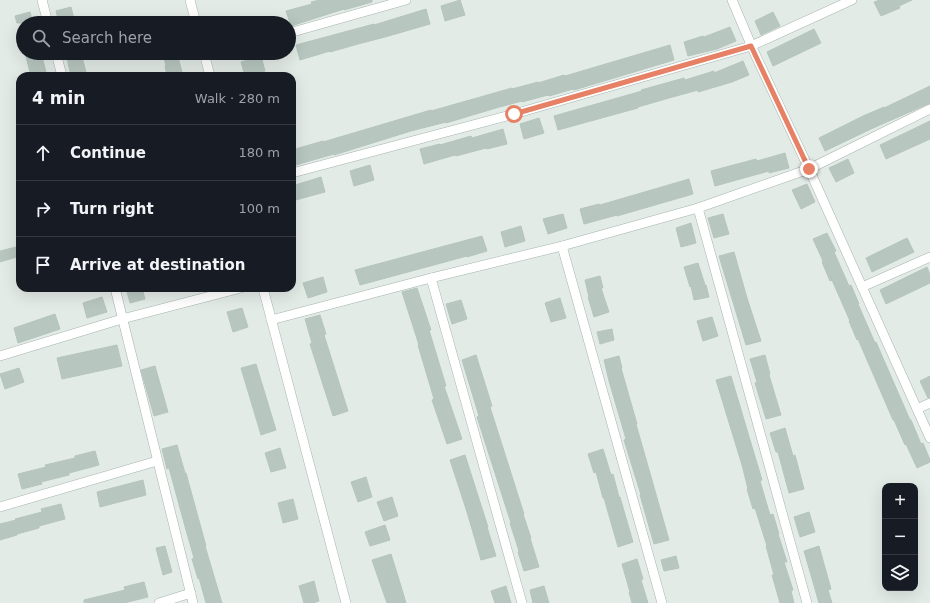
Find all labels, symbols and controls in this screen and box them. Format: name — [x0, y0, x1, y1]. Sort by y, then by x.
search box — [16, 16, 296, 60]
icon: search — [30, 27, 52, 49]
text: Search here — [62, 29, 152, 47]
text: 4 min — [32, 88, 85, 108]
text: Walk · 280 m — [195, 91, 280, 106]
route start — [505, 105, 523, 123]
icon: ahead — [32, 142, 54, 164]
text: Continue — [70, 144, 146, 162]
text: 180 m — [238, 145, 280, 160]
route end — [800, 160, 818, 178]
icon: right — [32, 198, 54, 220]
text: Turn right — [70, 200, 154, 218]
text: 100 m — [238, 201, 280, 216]
icon: arrive — [32, 254, 54, 276]
text: Arrive at destination — [70, 256, 245, 274]
map controls — [882, 483, 918, 591]
button: + — [882, 483, 918, 519]
button: − — [882, 519, 918, 555]
button: layers — [882, 555, 918, 591]

